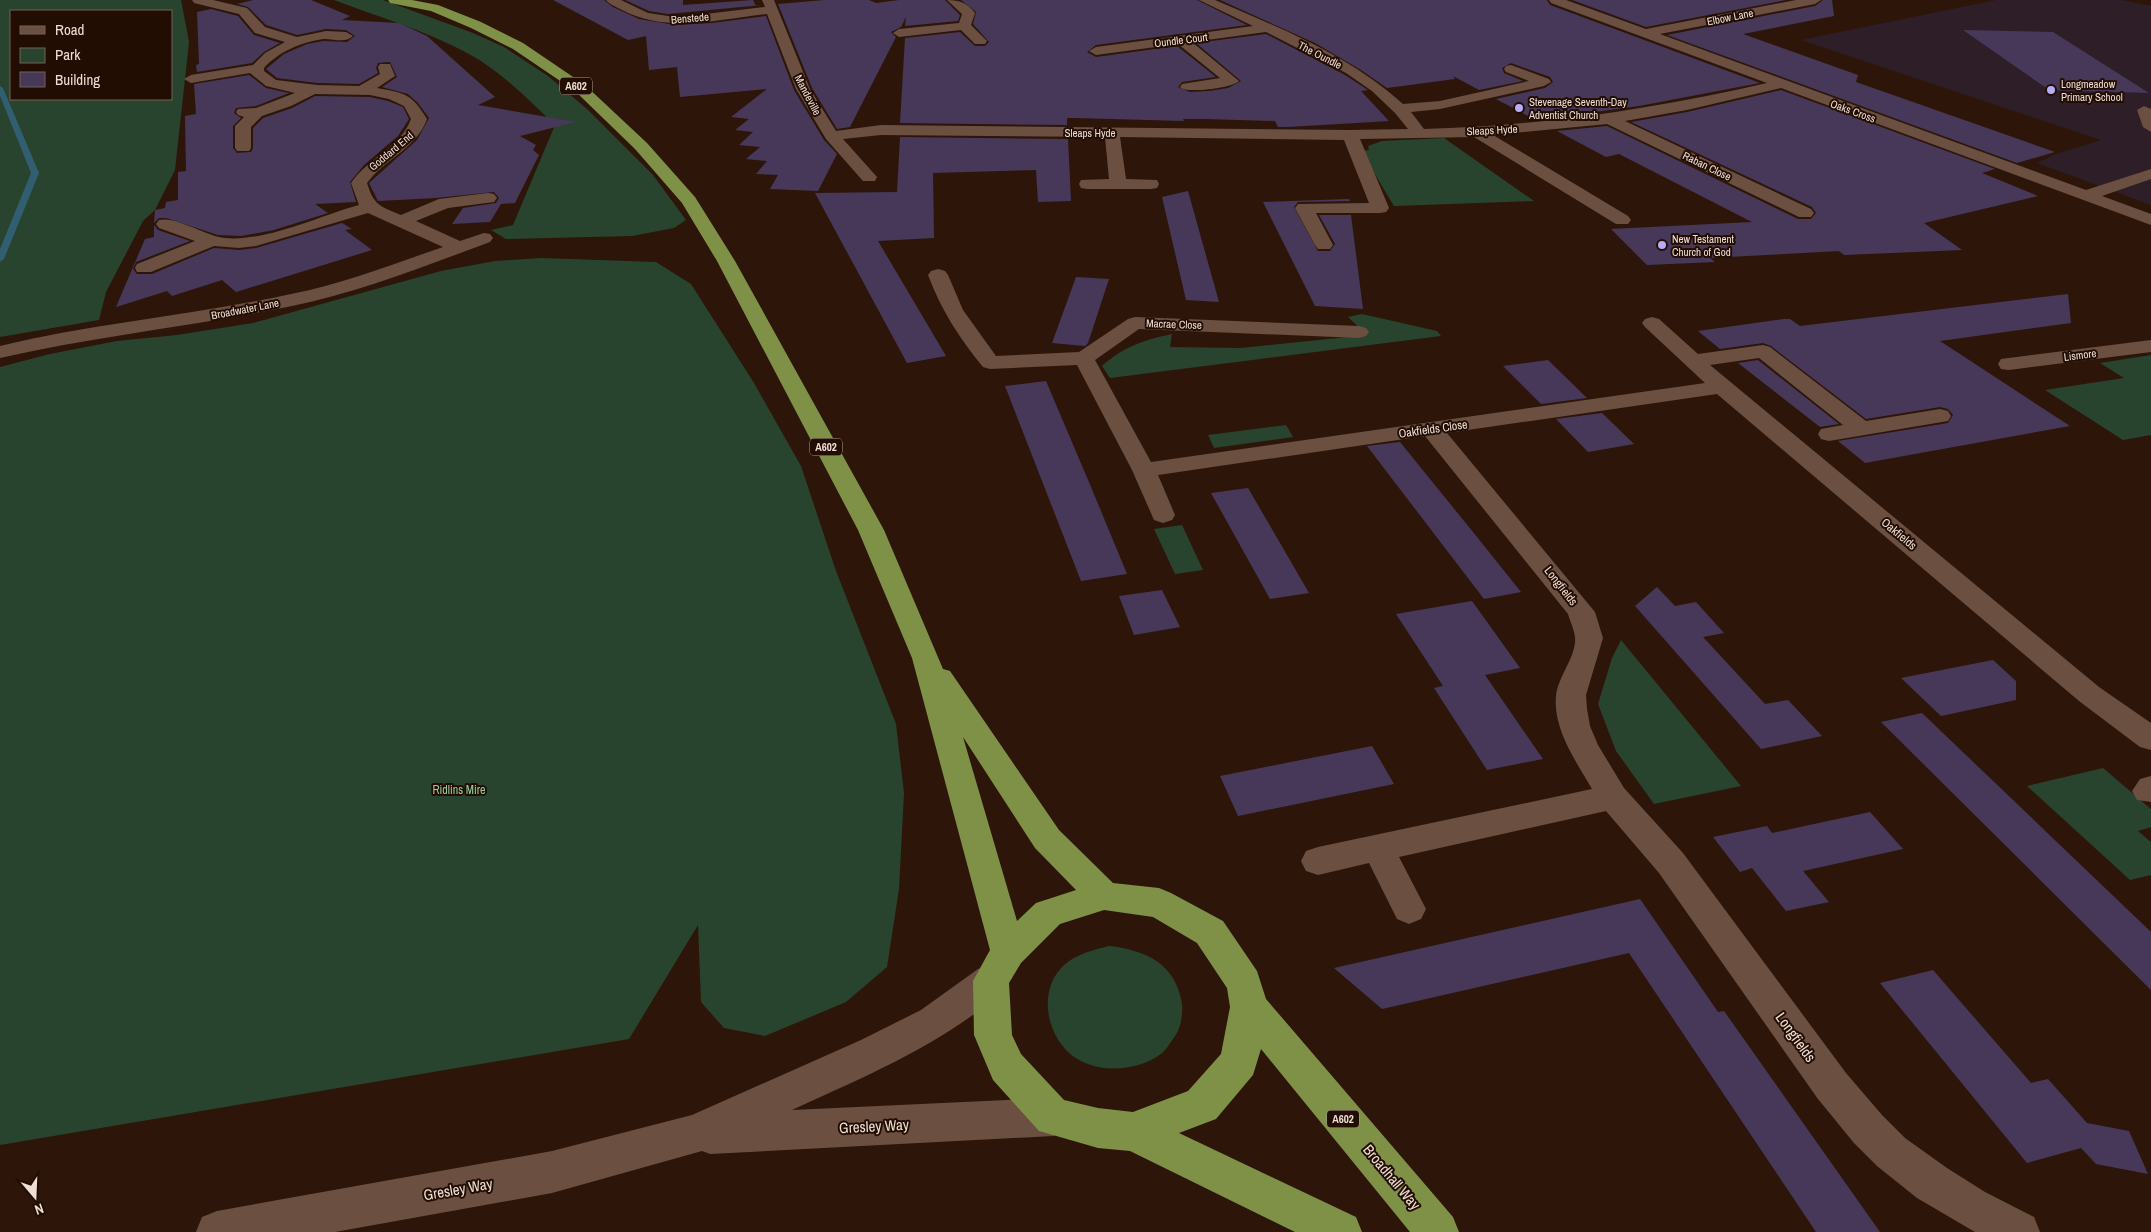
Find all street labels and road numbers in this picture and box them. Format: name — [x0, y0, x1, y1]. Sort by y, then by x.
street label: Elbow Lane — [1706, 6, 1754, 28]
street label: Benstede — [670, 9, 710, 27]
street label: Oundle Court — [1154, 30, 1209, 50]
street label: The Oundle — [1296, 38, 1344, 72]
street label: Mandeville — [792, 72, 824, 118]
road number: A602 — [560, 78, 592, 94]
street label: Oaks Cross — [1828, 96, 1878, 126]
street label: Sleaps Hyde — [1466, 122, 1518, 138]
street label: Sleaps Hyde — [1064, 126, 1116, 140]
street label: Goddard End — [366, 128, 416, 174]
street label: Raban Close — [1680, 148, 1734, 184]
street label: Broadwater Lane — [210, 296, 280, 322]
street label: Macrae Close — [1146, 316, 1202, 332]
street label: Lismore — [2063, 346, 2097, 364]
street label: Oakfields Close — [1397, 416, 1469, 442]
road number: A602 — [810, 438, 842, 456]
street label: Oakfields — [1878, 515, 1920, 554]
street label: Longfields — [1541, 563, 1581, 609]
street label: Longfields — [1771, 1008, 1821, 1066]
road number: A602 — [1327, 1110, 1359, 1128]
street label: Gresley Way — [839, 1114, 910, 1138]
street label: Broadhall Way — [1358, 1140, 1426, 1215]
street label: Gresley Way — [422, 1172, 495, 1205]

